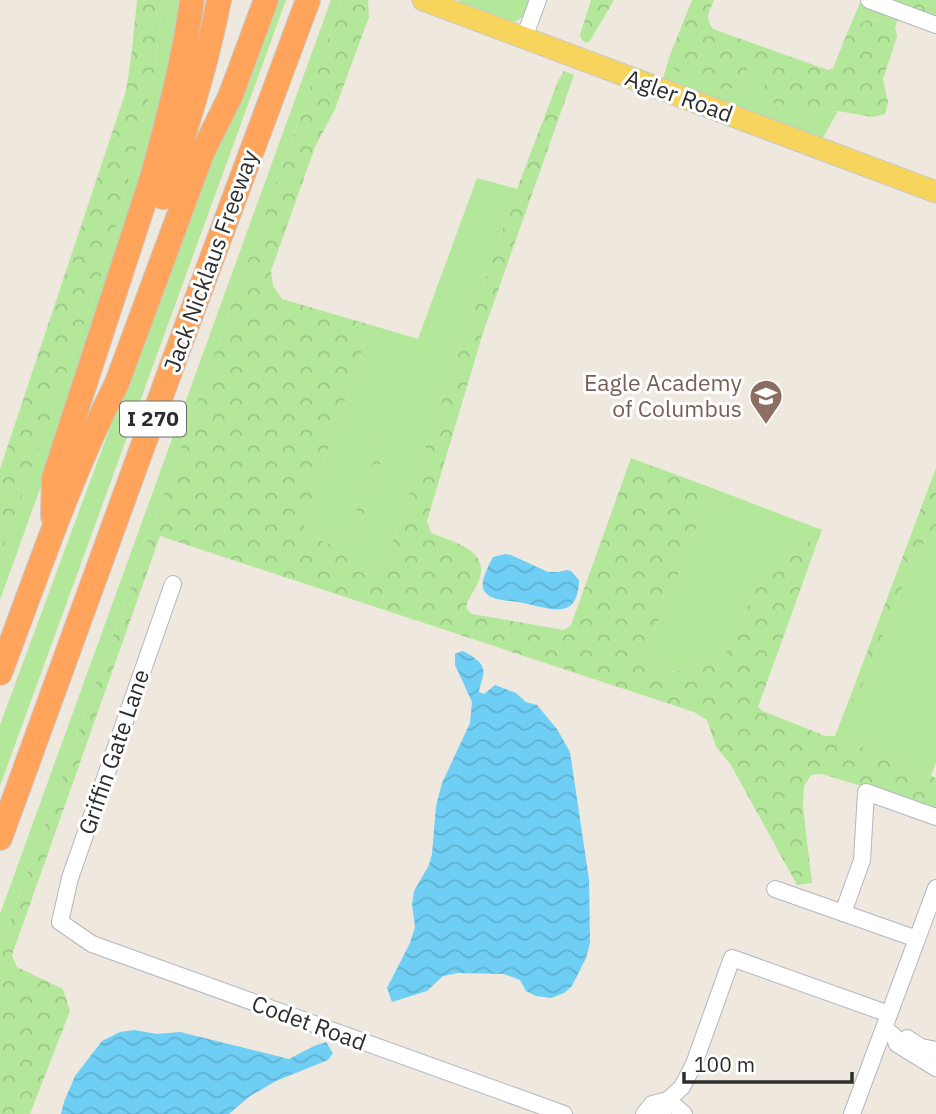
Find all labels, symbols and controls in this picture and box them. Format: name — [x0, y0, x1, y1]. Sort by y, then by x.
street label: Agler Road — [621, 62, 737, 128]
street label: Jack Nicklaus Freeway — [156, 145, 264, 376]
place label: Eagle Academy of Columbus — [584, 367, 743, 423]
school or university icon: Eagle Academy of Columbus — [747, 377, 785, 426]
road number: I 270 — [120, 402, 186, 436]
street label: Griffin Gate Lane — [71, 665, 155, 838]
street label: Codet Road — [248, 988, 371, 1057]
scale bar — [684, 1040, 852, 1084]
text: 100 m — [694, 1050, 755, 1078]

